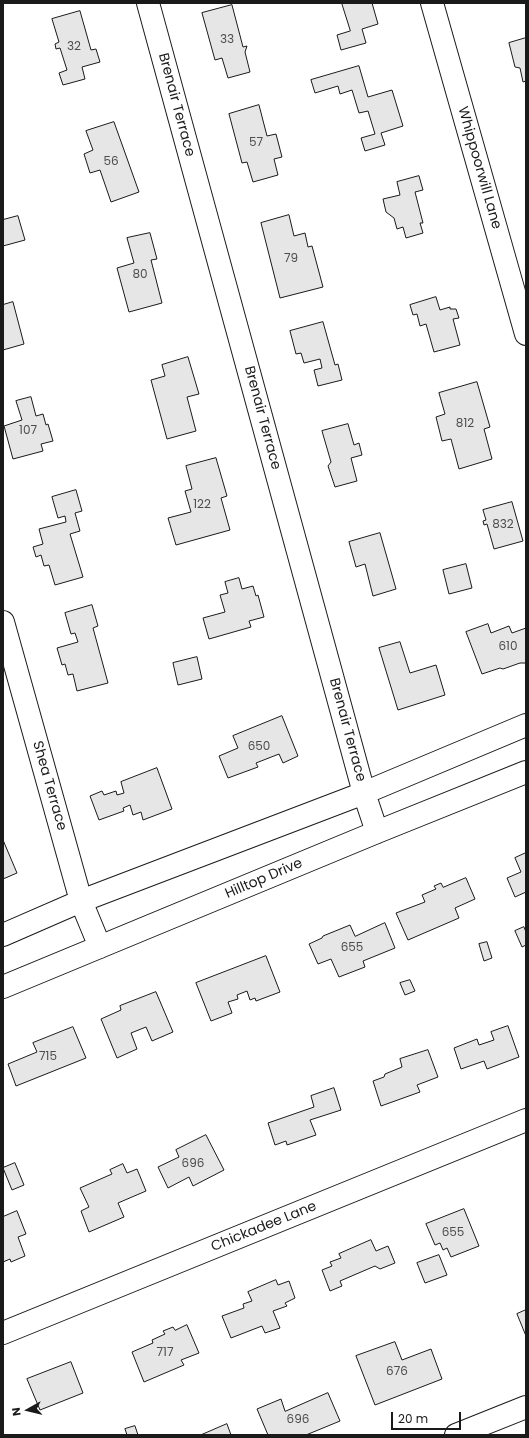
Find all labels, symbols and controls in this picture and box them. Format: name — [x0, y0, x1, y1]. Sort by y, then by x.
house number: 33 — [220, 33, 234, 47]
house number: 32 — [67, 40, 81, 54]
street label: Brenair Terrace — [154, 51, 198, 159]
street label: Whippoorwill Lane — [453, 105, 505, 231]
house number: 57 — [249, 136, 263, 150]
house number: 56 — [103, 155, 119, 169]
house number: 79 — [284, 252, 298, 266]
house number: 80 — [132, 268, 148, 282]
street label: Brenair Terrace — [240, 364, 284, 472]
house number: 812 — [456, 417, 474, 431]
house number: 107 — [19, 424, 37, 438]
house number: 122 — [193, 498, 211, 512]
house number: 832 — [492, 518, 514, 532]
house number: 610 — [499, 640, 517, 654]
street label: Brenair Terrace — [325, 676, 369, 784]
street label: Shea Terrace — [28, 739, 70, 833]
house number: 650 — [248, 740, 270, 754]
street label: Hilltop Drive — [223, 855, 305, 903]
house number: 655 — [341, 941, 363, 955]
house number: 715 — [39, 1050, 57, 1064]
house number: 696 — [182, 1157, 204, 1171]
street label: Chickadee Lane — [209, 1198, 319, 1256]
house number: 655 — [442, 1226, 464, 1240]
house number: 717 — [157, 1346, 173, 1360]
house number: 676 — [386, 1365, 408, 1379]
north arrow — [8, 1390, 48, 1430]
scale bar — [393, 1404, 463, 1430]
text: N — [8, 1406, 25, 1417]
text: 20 m — [398, 1410, 428, 1427]
house number: 696 — [287, 1413, 309, 1427]

